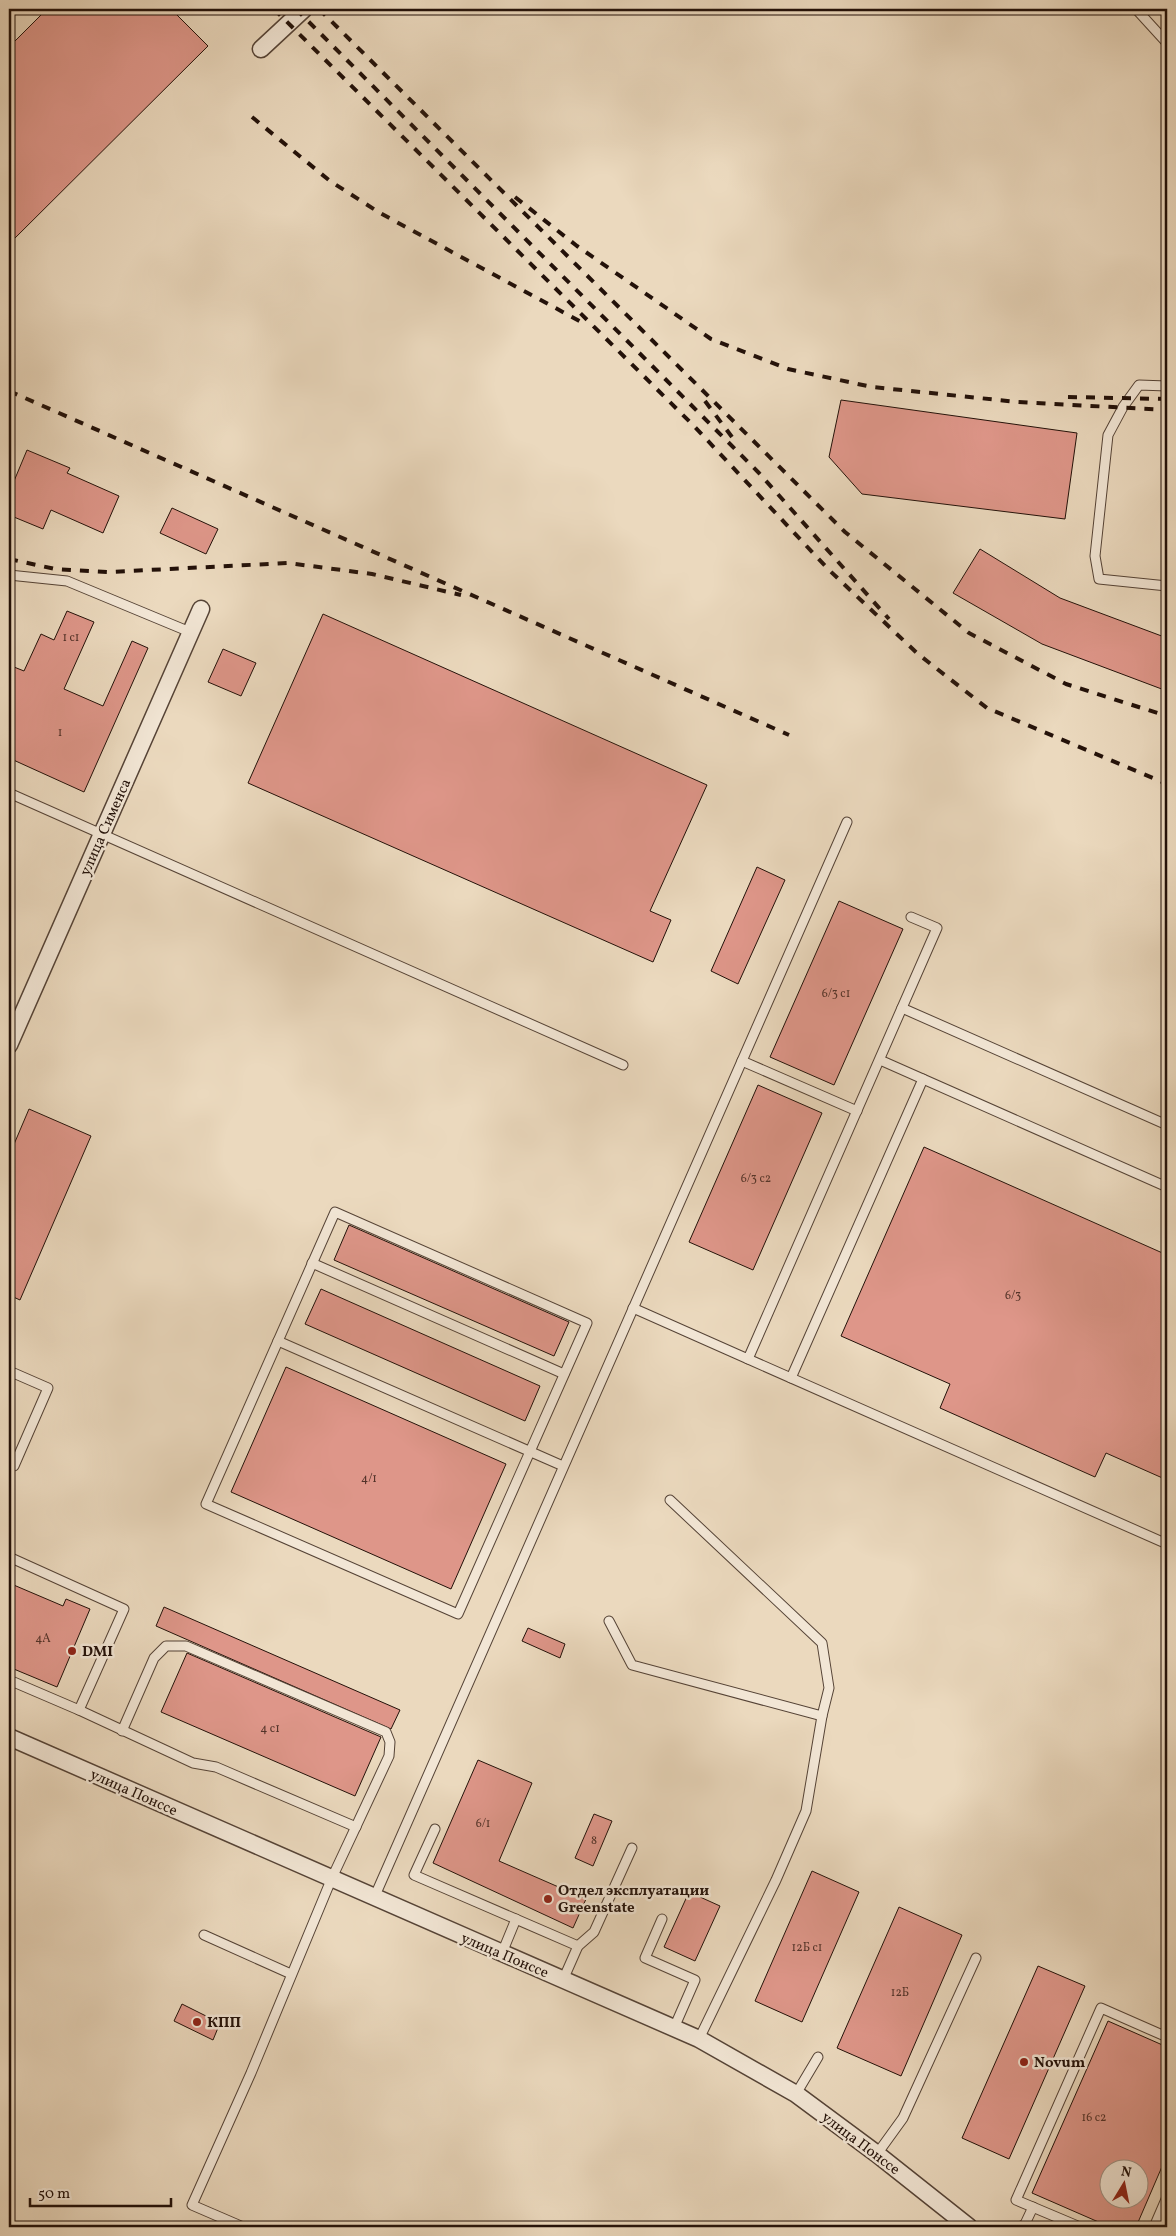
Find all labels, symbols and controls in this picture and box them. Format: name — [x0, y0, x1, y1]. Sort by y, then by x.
house number: 1 с1 — [62, 630, 80, 646]
house number: 1 — [58, 725, 62, 741]
street label: улица Сименса — [76, 776, 137, 880]
house number: 6/3 с1 — [822, 986, 850, 1002]
house number: 6/3 с2 — [741, 1171, 771, 1187]
house number: 6/3 — [1005, 1288, 1021, 1304]
house number: 4/1 — [361, 1471, 377, 1487]
house number: 4А — [35, 1631, 51, 1647]
place label: DMI — [82, 1642, 113, 1663]
marker: DMI — [66, 1645, 78, 1657]
house number: 4 с1 — [260, 1721, 280, 1737]
street label: улица Понссе — [86, 1765, 180, 1822]
house number: 6/1 — [476, 1816, 490, 1832]
house number: 8 — [591, 1833, 597, 1849]
place label: Отдел эксплуатации Greenstate — [558, 1881, 709, 1919]
marker: Отдел эксплуатации Greenstate — [542, 1893, 554, 1905]
street label: улица Понссе — [457, 1928, 552, 1984]
house number: 12Б с1 — [792, 1940, 822, 1956]
house number: 12Б — [891, 1985, 909, 2001]
place label: КПП — [207, 2013, 241, 2034]
marker: КПП — [191, 2016, 203, 2028]
place label: Novum — [1034, 2053, 1086, 2074]
marker: Novum — [1018, 2056, 1030, 2068]
street label: улица Понссе — [816, 2108, 904, 2181]
house number: 16 с2 — [1082, 2110, 1106, 2126]
north arrow — [1098, 2158, 1148, 2208]
text: N — [1119, 2162, 1133, 2183]
scale bar — [30, 2176, 171, 2208]
text: 50 m — [38, 2184, 70, 2205]

